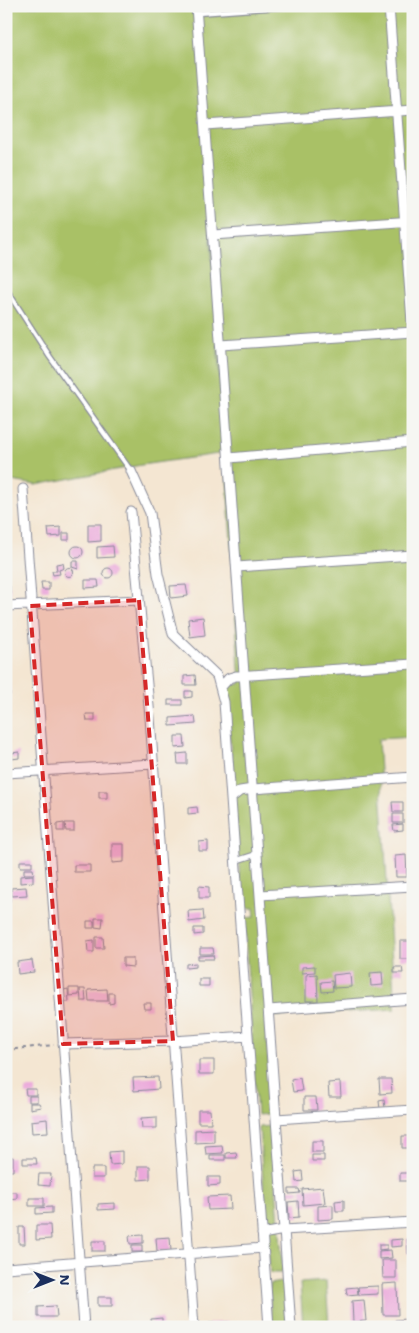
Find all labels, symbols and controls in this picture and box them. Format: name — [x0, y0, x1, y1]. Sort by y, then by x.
north arrow — [28, 1256, 78, 1306]
text: N — [56, 1274, 74, 1286]

